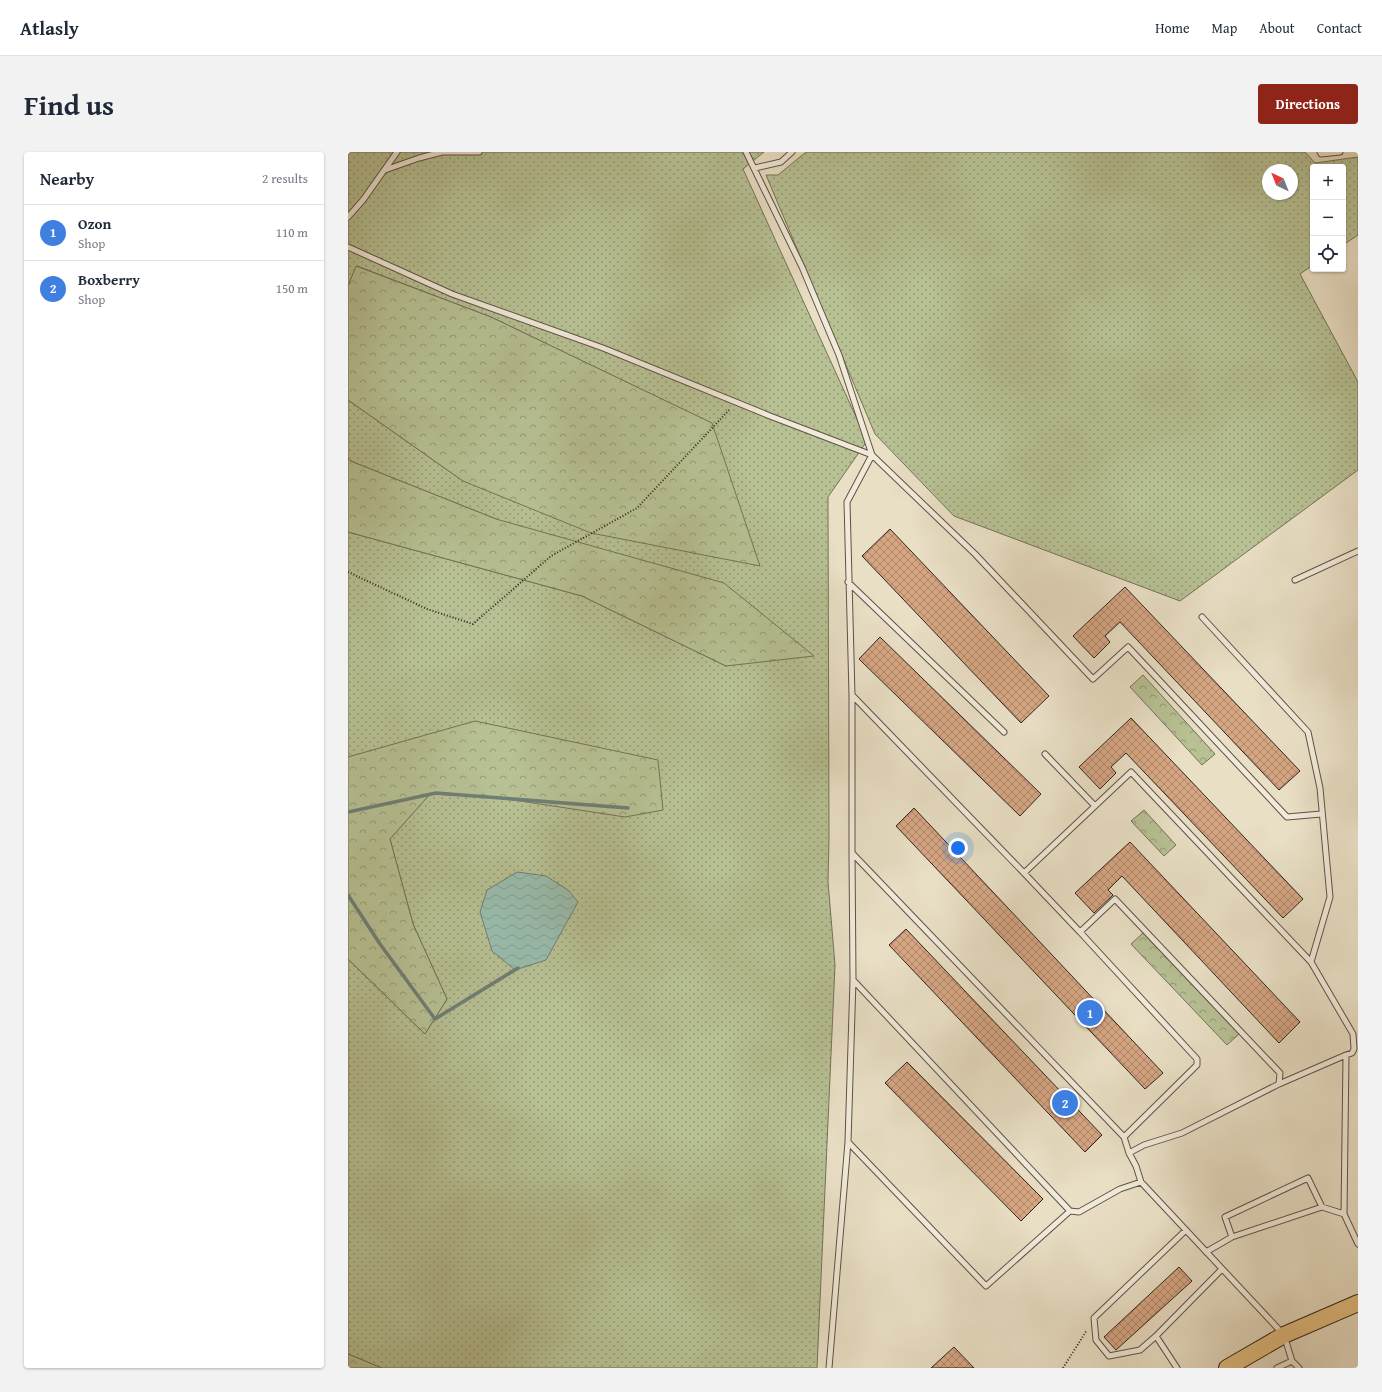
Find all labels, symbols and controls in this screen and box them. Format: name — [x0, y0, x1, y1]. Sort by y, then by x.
text: Atlasly — [20, 14, 79, 42]
text: Home — [1155, 18, 1190, 38]
text: Map — [1212, 18, 1237, 38]
text: About — [1259, 18, 1295, 38]
text: Contact — [1317, 18, 1362, 38]
text: Find us — [24, 84, 114, 125]
button: Directions — [1258, 84, 1358, 124]
north arrow — [1262, 164, 1298, 200]
map controls — [1310, 164, 1346, 272]
button: + — [1310, 164, 1346, 200]
text: Nearby — [40, 166, 94, 191]
text: 2 results — [262, 169, 308, 188]
button: − — [1310, 200, 1346, 236]
text: Ozon — [78, 213, 111, 234]
text: 1 — [50, 223, 56, 242]
text: 110 m — [276, 223, 308, 242]
text: Shop — [78, 234, 105, 253]
button: locate — [1310, 236, 1346, 272]
text: Boxberry — [78, 269, 140, 290]
text: 2 — [50, 279, 56, 298]
text: 150 m — [276, 279, 308, 298]
text: Shop — [78, 290, 105, 309]
your location — [948, 838, 968, 858]
pin: 1 — [1077, 998, 1103, 1028]
pin: 2 — [1052, 1088, 1078, 1118]

